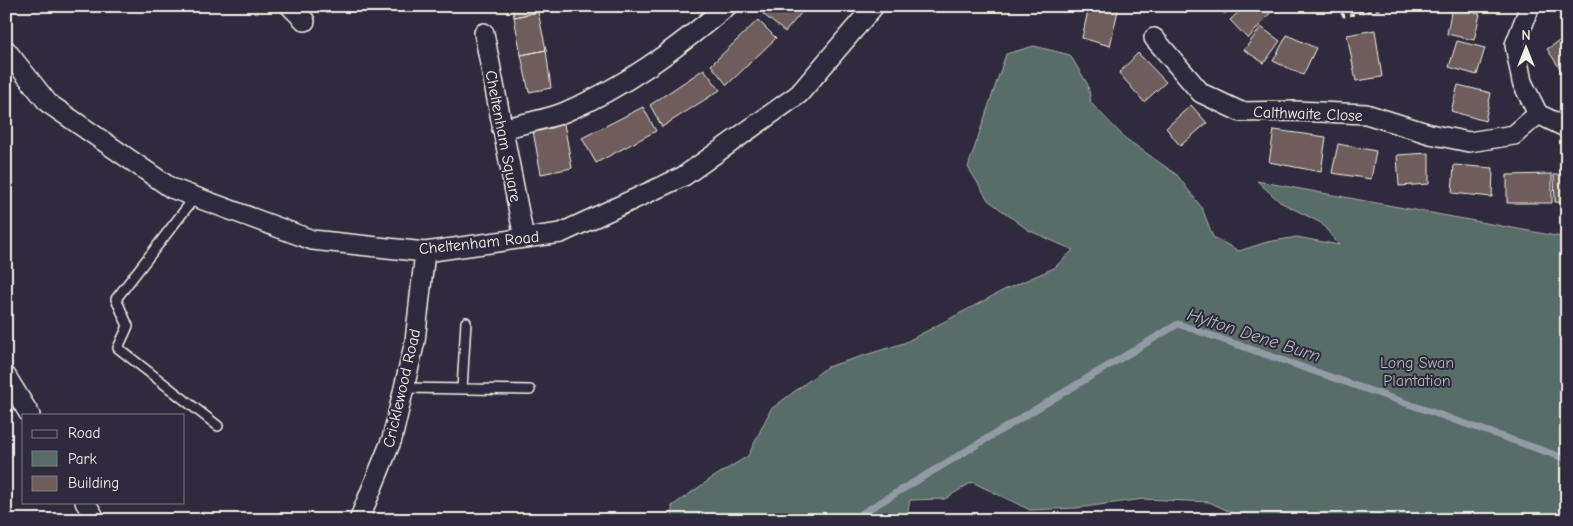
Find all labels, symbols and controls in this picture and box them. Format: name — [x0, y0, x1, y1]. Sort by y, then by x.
north arrow — [1500, 22, 1550, 72]
text: N — [1521, 27, 1531, 44]
street label: Cheltenham Square — [481, 69, 525, 204]
street label: Calthwaite Close — [1253, 103, 1363, 125]
street label: Cheltenham Road — [418, 228, 540, 258]
water label: Hylton Dene Burn — [1184, 304, 1323, 367]
street label: Cricklewood Road — [380, 327, 424, 449]
park label: Long Swan Plantation — [1380, 354, 1454, 390]
legend — [22, 414, 185, 504]
text: Road — [68, 424, 100, 442]
text: Park — [68, 450, 97, 468]
text: Building — [68, 474, 119, 492]

